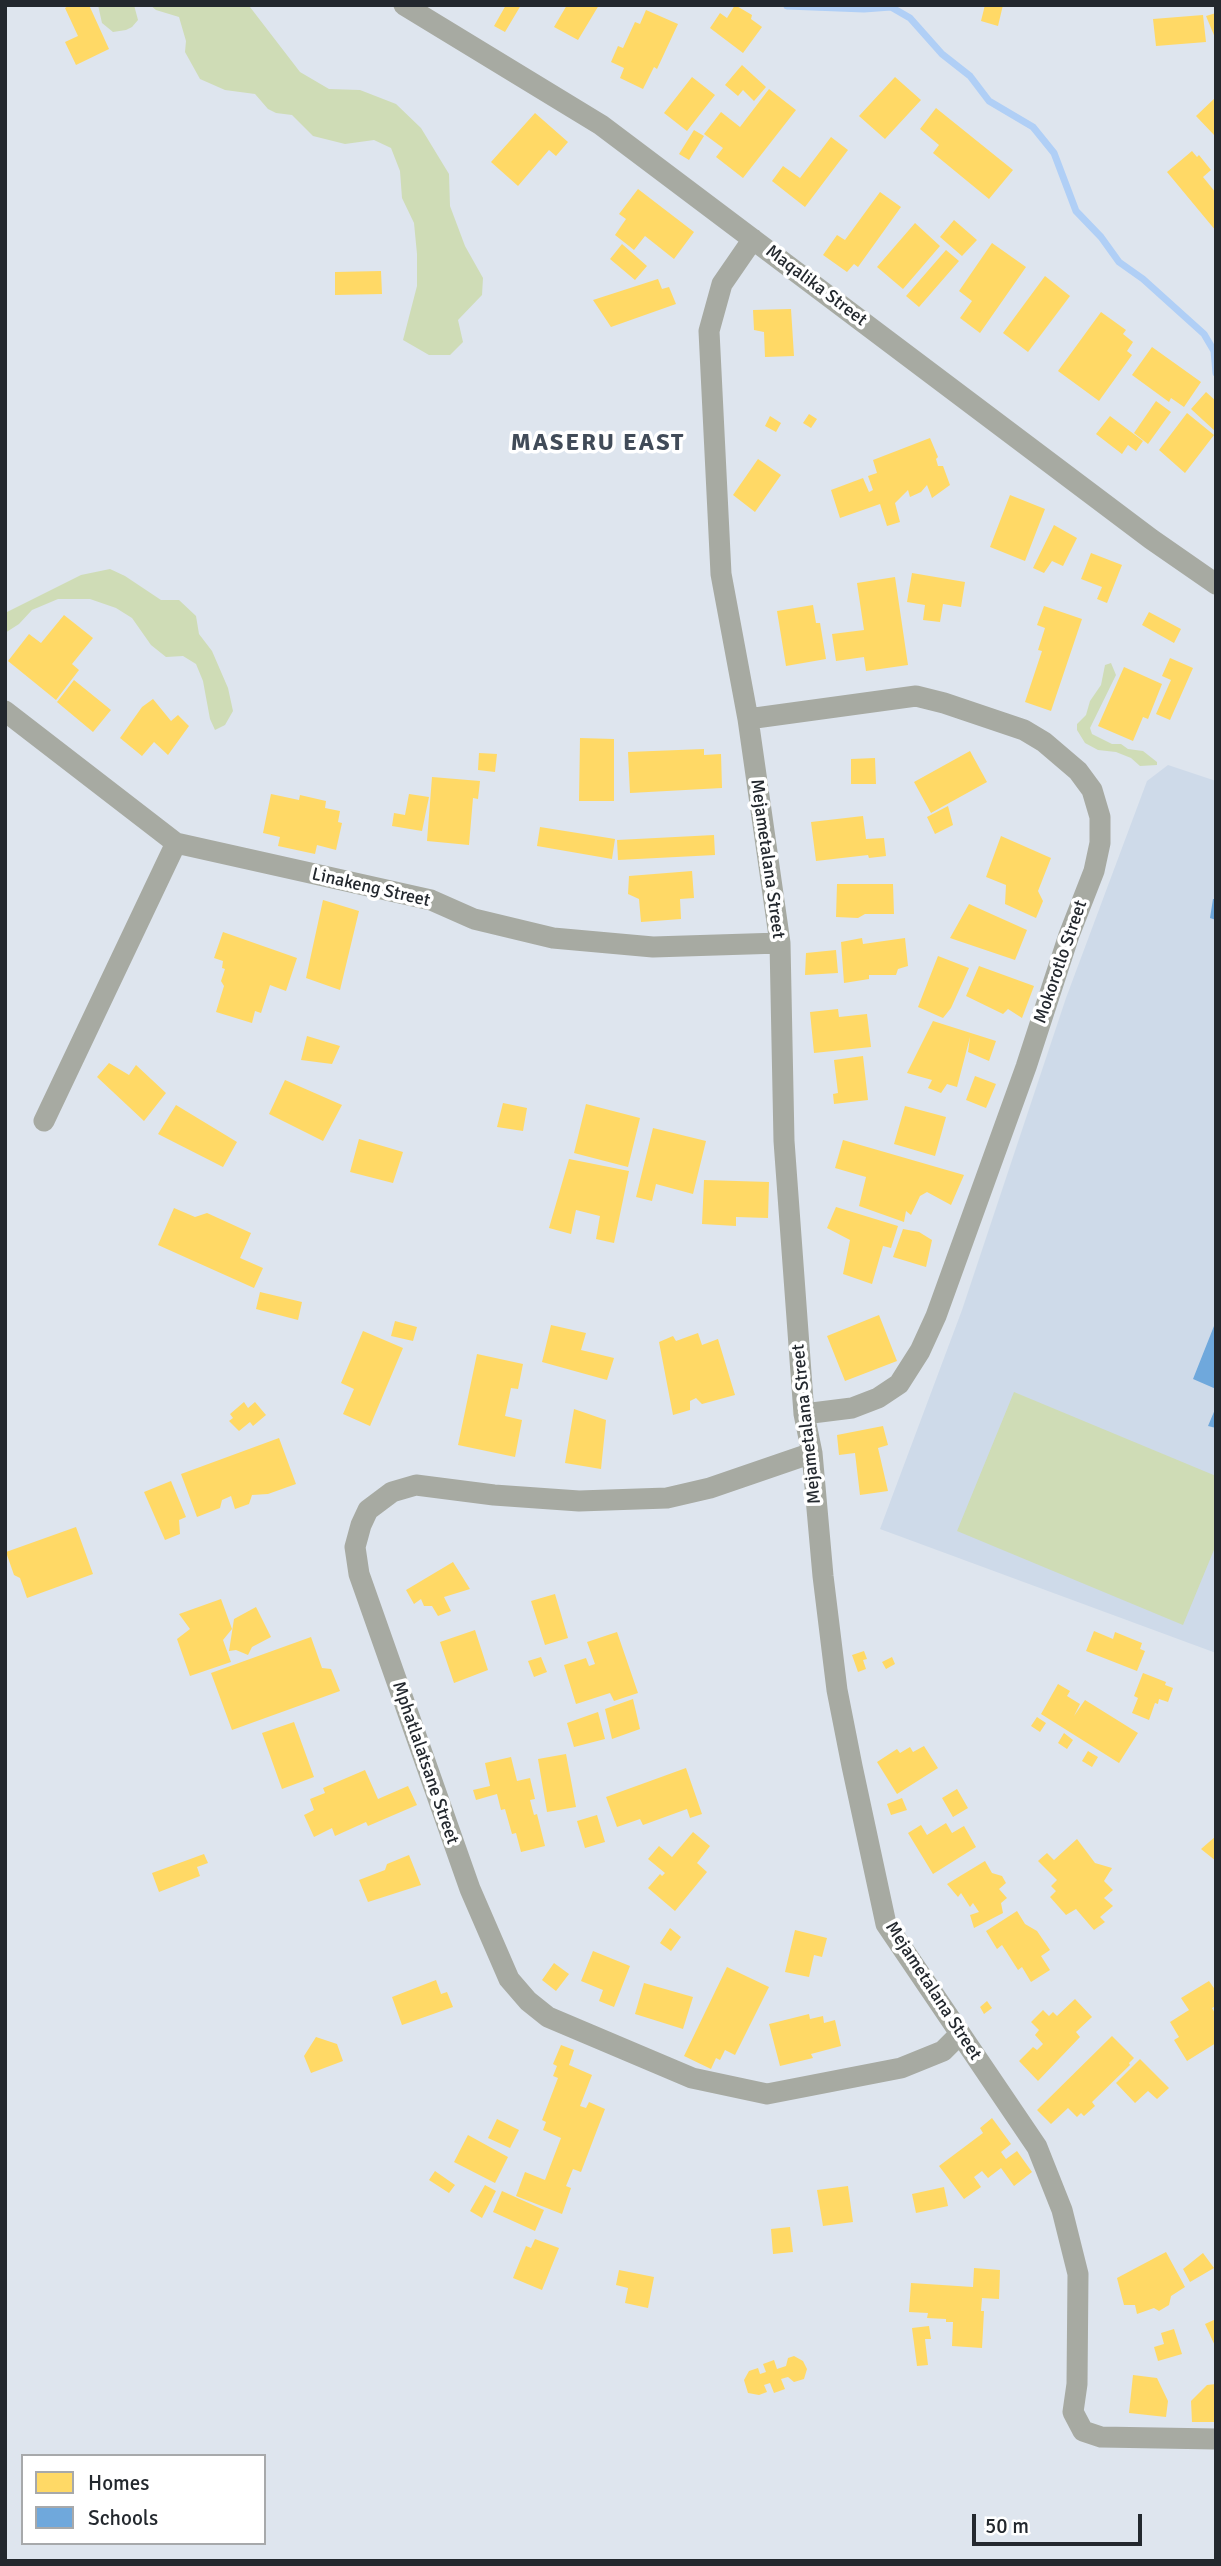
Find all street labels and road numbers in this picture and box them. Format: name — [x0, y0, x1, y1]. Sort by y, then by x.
street label: Maqalika Street — [761, 241, 871, 331]
street label: Mejametalana Street — [745, 778, 789, 940]
street label: Linakeng Street — [310, 864, 432, 912]
street label: Mokorotlo Street — [1030, 897, 1092, 1027]
street label: Mejametalana Street — [788, 1343, 826, 1505]
street label: Mphatlalatsane Street — [387, 1679, 463, 1847]
street label: Mejametalana Street — [880, 1918, 986, 2064]

